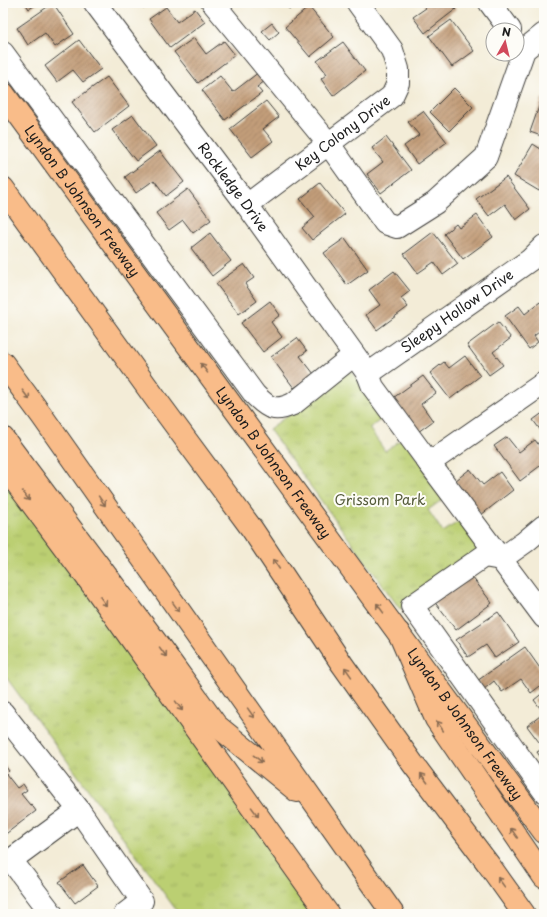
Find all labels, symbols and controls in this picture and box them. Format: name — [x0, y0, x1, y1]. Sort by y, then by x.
north arrow — [485, 22, 525, 62]
text: N — [501, 23, 512, 41]
street label: Key Colony Drive — [291, 90, 394, 175]
street label: Lyndon B Johnson Freeway — [20, 121, 145, 281]
street label: Rockledge Drive — [193, 138, 274, 236]
street label: Sleepy Hollow Drive — [396, 264, 518, 358]
one-way arrow — [200, 362, 208, 373]
street label: Lyndon B Johnson Freeway — [211, 382, 337, 543]
one-way arrow — [22, 389, 31, 400]
park label: Grissom Park — [334, 489, 426, 510]
one-way arrow — [22, 490, 30, 501]
one-way arrow — [98, 495, 106, 506]
one-way arrow — [272, 559, 280, 570]
one-way arrow — [99, 595, 107, 606]
one-way arrow — [172, 601, 181, 612]
one-way arrow — [376, 603, 384, 614]
street label: Lyndon B Johnson Freeway — [403, 643, 528, 804]
one-way arrow — [159, 646, 168, 657]
one-way arrow — [344, 667, 352, 678]
one-way arrow — [175, 701, 183, 712]
one-way arrow — [247, 708, 255, 719]
one-way arrow — [436, 721, 444, 732]
one-way arrow — [252, 755, 263, 764]
one-way arrow — [419, 773, 428, 784]
one-way arrow — [251, 806, 259, 817]
one-way arrow — [510, 828, 518, 839]
one-way arrow — [497, 877, 505, 888]

